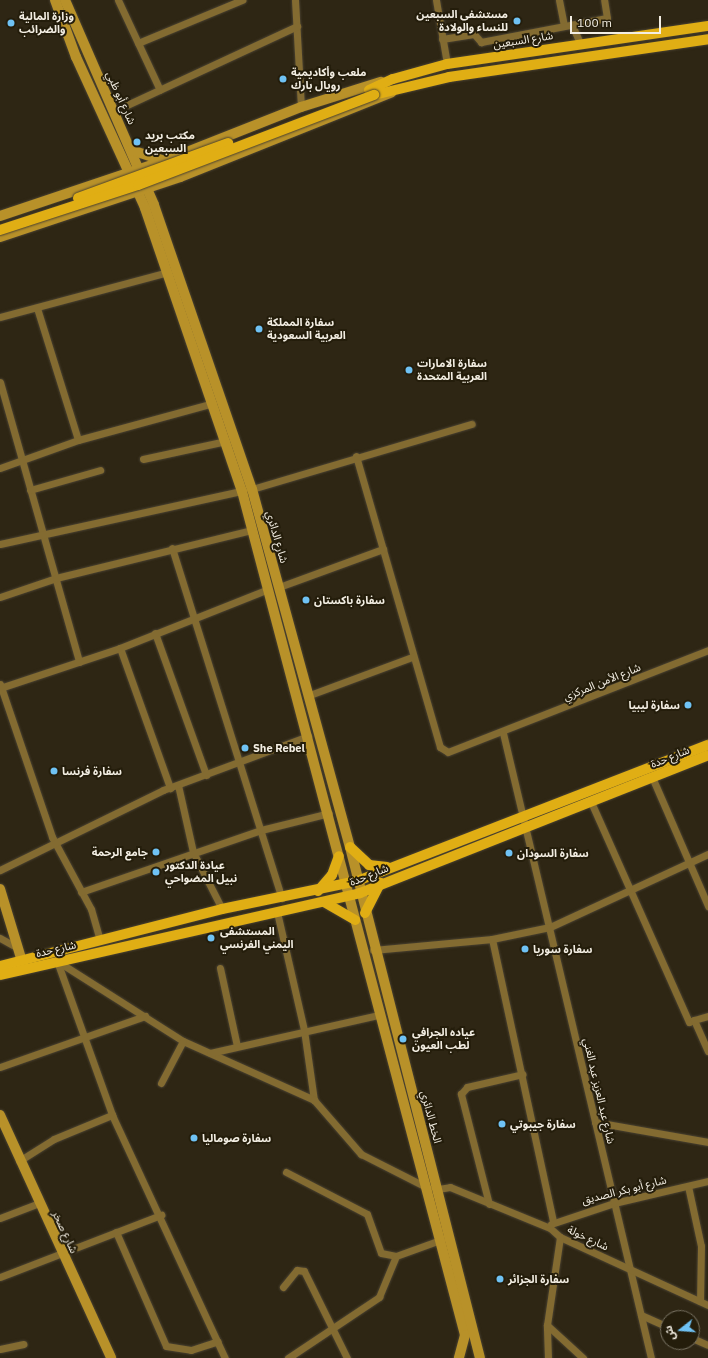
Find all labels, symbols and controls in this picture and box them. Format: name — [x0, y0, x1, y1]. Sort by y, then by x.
place label: مستشفى السبعين للنساء والولادة — [416, 8, 508, 34]
scale bar — [572, 8, 663, 34]
place label: وزارة المالية والضرائب — [19, 10, 74, 36]
marker: مستشفى السبعين للنساء والولادة — [511, 15, 523, 27]
text: 100 m — [577, 15, 612, 30]
marker: وزارة المالية والضرائب — [6, 18, 16, 28]
street label: شارع السبعين — [492, 29, 554, 51]
place label: ملعب وأكاديمية رويال بارك — [291, 66, 366, 92]
street label: شارع أبو ظبي — [103, 69, 139, 127]
marker: ملعب وأكاديمية رويال بارك — [278, 74, 288, 84]
place label: مكتب بريد السبعين — [145, 129, 195, 155]
marker: مكتب بريد السبعين — [132, 137, 142, 147]
place label: سفارة المملكة العربية السعودية — [267, 316, 346, 342]
marker: سفارة المملكة العربية السعودية — [254, 324, 264, 334]
place label: سفارة الامارات العربية المتحدة — [417, 357, 487, 383]
marker: سفارة الامارات العربية المتحدة — [404, 365, 414, 375]
street label: شارع الدائري — [263, 509, 291, 565]
place label: سفارة باكستان — [314, 593, 385, 607]
marker: سفارة باكستان — [301, 595, 311, 605]
street label: شارع الأمن المركزي — [561, 660, 643, 704]
place label: سفارة ليبيا — [628, 698, 680, 712]
marker: سفارة ليبيا — [683, 700, 693, 710]
place label: She Rebel — [253, 741, 305, 755]
marker: She Rebel — [240, 743, 250, 753]
street label: شارع حدة — [649, 743, 691, 771]
place label: سفارة فرنسا — [62, 764, 122, 778]
marker: سفارة فرنسا — [49, 766, 59, 776]
place label: جامع الرحمة — [92, 845, 148, 859]
place label: سفارة السودان — [517, 846, 589, 860]
marker: جامع الرحمة — [151, 847, 161, 857]
marker: سفارة السودان — [504, 848, 514, 858]
place label: عيادة الدكتور نبيل المضواحي — [165, 859, 237, 885]
street label: شارع حدة — [348, 861, 390, 889]
marker: عيادة الدكتور نبيل المضواحي — [150, 866, 162, 878]
place label: المستشفى اليمني الفرنسي — [220, 925, 293, 951]
marker: المستشفى اليمني الفرنسي — [205, 932, 217, 944]
street label: شارع حدة — [35, 938, 77, 960]
place label: سفارة سوريا — [533, 942, 592, 956]
marker: سفارة سوريا — [520, 944, 530, 954]
place label: عياده الجرافي لطب العيون — [412, 1026, 475, 1052]
marker: عياده الجرافي لطب العيون — [397, 1033, 409, 1045]
street label: شارع عبد العزيز عبد الغني — [580, 1037, 618, 1145]
street label: الخط الدائري — [418, 1089, 444, 1145]
place label: سفارة جيبوتي — [510, 1117, 576, 1131]
marker: سفارة جيبوتي — [497, 1119, 507, 1129]
place label: سفارة صوماليا — [202, 1131, 271, 1145]
marker: سفارة صوماليا — [189, 1133, 199, 1143]
street label: شارع أبو بكر الصديق — [580, 1173, 668, 1207]
street label: شارع صخر — [49, 1209, 81, 1255]
street label: شارع خولة — [565, 1223, 611, 1253]
place label: سفارة الجزائر — [508, 1272, 569, 1286]
marker: سفارة الجزائر — [495, 1274, 505, 1284]
north arrow — [660, 1310, 700, 1350]
text: ش — [661, 1324, 678, 1342]

